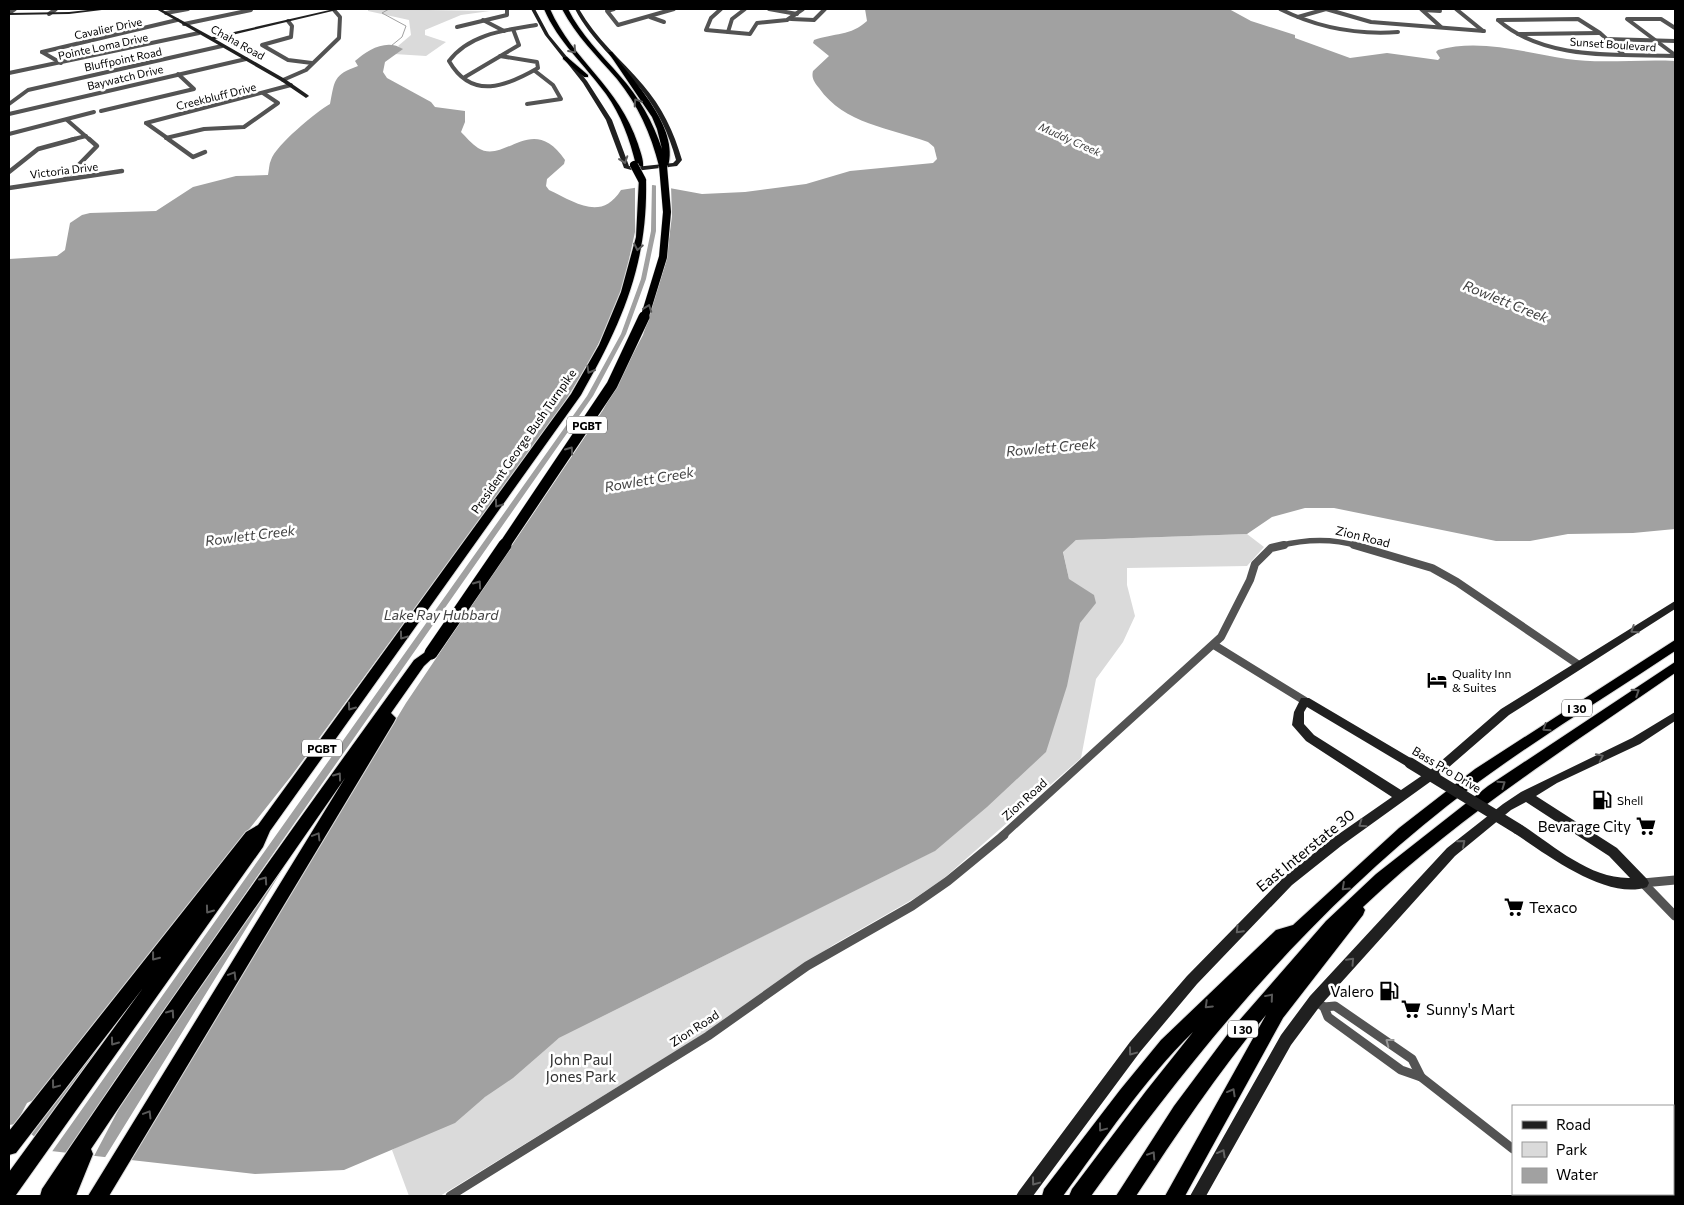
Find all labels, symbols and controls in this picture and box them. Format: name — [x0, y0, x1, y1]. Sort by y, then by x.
street label: Cavalier Drive — [73, 14, 143, 42]
street label: Chaha Road — [209, 22, 267, 62]
street label: Pointe Loma Drive — [57, 30, 149, 62]
street label: Sunset Boulevard — [1569, 35, 1657, 53]
street label: Bluffpoint Road — [83, 44, 163, 74]
one-way arrow — [567, 44, 575, 53]
street label: Baywatch Drive — [86, 62, 165, 92]
street label: Creekbluff Drive — [175, 80, 257, 112]
one-way arrow — [634, 99, 643, 108]
water label: Muddy Creek — [1037, 120, 1104, 159]
one-way arrow — [618, 155, 628, 164]
street label: Victoria Drive — [29, 159, 99, 181]
one-way arrow — [634, 242, 644, 251]
water label: Rowlett Creek — [1461, 276, 1551, 326]
one-way arrow — [642, 304, 652, 312]
one-way arrow — [586, 365, 596, 374]
street label: President George Bush Turnpike — [468, 366, 578, 516]
road number: PGBT — [567, 416, 607, 434]
water label: Rowlett Creek — [1005, 435, 1097, 459]
one-way arrow — [564, 446, 573, 456]
water label: Rowlett Creek — [603, 463, 695, 495]
one-way arrow — [495, 498, 504, 508]
water label: Rowlett Creek — [204, 521, 296, 549]
street label: Zion Road — [1334, 522, 1392, 550]
one-way arrow — [472, 580, 481, 590]
water label: Lake Ray Hubbard — [384, 606, 499, 623]
one-way arrow — [1630, 623, 1639, 633]
one-way arrow — [400, 630, 409, 640]
place label: Quality Inn & Suites — [1452, 666, 1511, 694]
hotel icon: Quality Inn & Suites — [1426, 669, 1448, 691]
one-way arrow — [1631, 689, 1640, 698]
road number: I 30 — [1562, 700, 1592, 716]
one-way arrow — [348, 701, 357, 711]
one-way arrow — [1543, 722, 1552, 732]
road number: PGBT — [302, 740, 342, 756]
street label: Bass Pro Drive — [1410, 743, 1484, 795]
one-way arrow — [1595, 753, 1604, 763]
one-way arrow — [332, 772, 341, 782]
street label: Zion Road — [999, 775, 1049, 823]
one-way arrow — [1496, 781, 1506, 790]
fuel station icon: Shell — [1591, 789, 1613, 811]
place label: Shell — [1617, 793, 1643, 807]
street label: East Interstate 30 — [1252, 805, 1358, 895]
supermarket icon: Bevarage City — [1635, 815, 1657, 837]
place label: Bevarage City — [1538, 817, 1631, 835]
one-way arrow — [1358, 818, 1368, 827]
one-way arrow — [310, 832, 320, 841]
one-way arrow — [1456, 839, 1465, 848]
one-way arrow — [258, 876, 267, 886]
one-way arrow — [1341, 881, 1350, 890]
supermarket icon: Texaco — [1503, 896, 1525, 918]
place label: Texaco — [1529, 898, 1578, 916]
one-way arrow — [206, 904, 215, 914]
one-way arrow — [1236, 924, 1245, 933]
one-way arrow — [152, 951, 161, 961]
one-way arrow — [1345, 958, 1354, 967]
one-way arrow — [226, 971, 236, 980]
fuel station icon: Valero — [1378, 980, 1400, 1002]
place label: Valero — [1330, 982, 1374, 1000]
one-way arrow — [1264, 994, 1272, 1003]
supermarket icon: Sunny's Mart — [1400, 998, 1422, 1020]
one-way arrow — [1205, 999, 1214, 1008]
place label: Sunny's Mart — [1426, 1000, 1515, 1018]
street label: Zion Road — [667, 1007, 721, 1049]
one-way arrow — [165, 1010, 174, 1019]
road number: I 30 — [1228, 1021, 1258, 1038]
one-way arrow — [111, 1036, 120, 1046]
one-way arrow — [1386, 1040, 1395, 1048]
one-way arrow — [1129, 1046, 1138, 1056]
park label: John Paul Jones Park — [546, 1050, 616, 1085]
one-way arrow — [53, 1079, 61, 1088]
one-way arrow — [1226, 1089, 1236, 1098]
legend — [1512, 1105, 1674, 1195]
one-way arrow — [142, 1110, 152, 1119]
text: Road — [1556, 1115, 1591, 1133]
one-way arrow — [1100, 1122, 1108, 1131]
text: Park — [1556, 1140, 1587, 1158]
one-way arrow — [1216, 1150, 1226, 1159]
one-way arrow — [1146, 1152, 1155, 1161]
text: Water — [1556, 1165, 1598, 1183]
one-way arrow — [1032, 1176, 1040, 1185]

